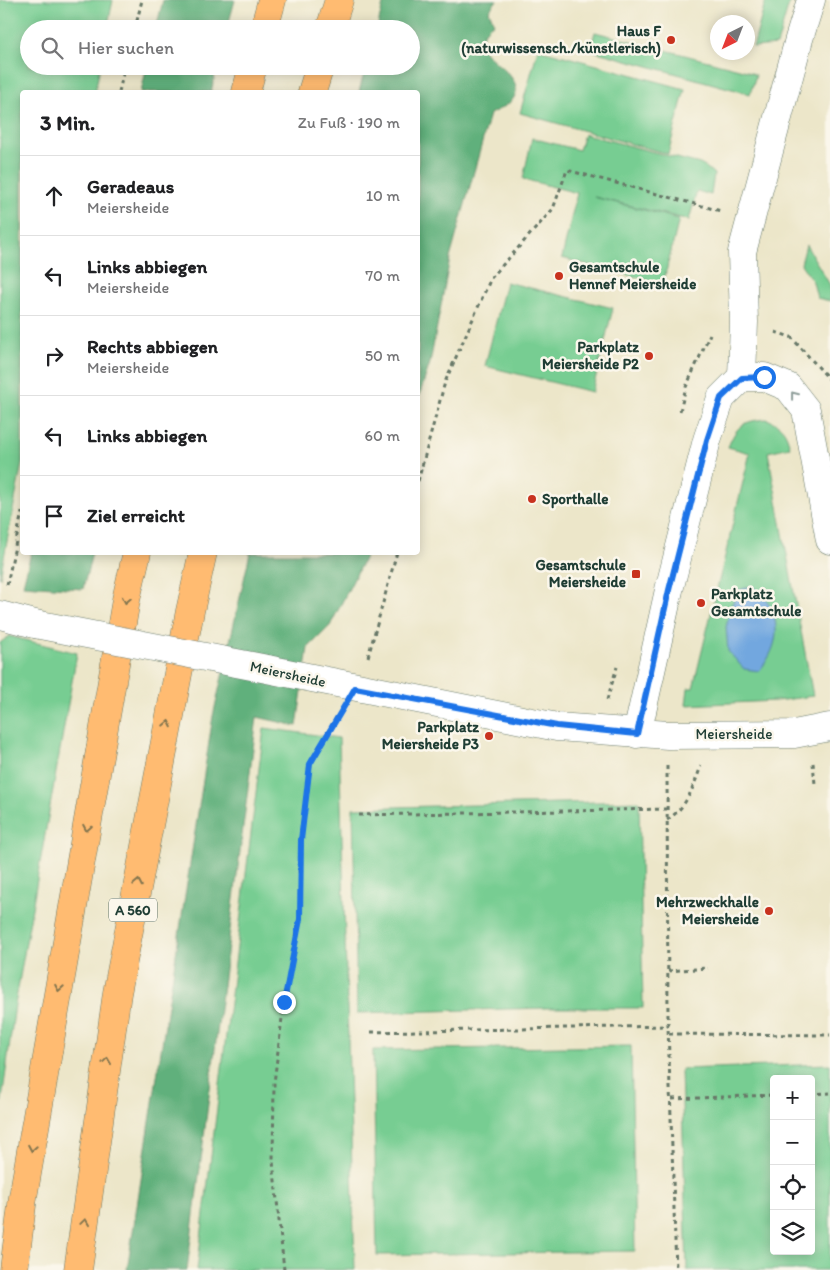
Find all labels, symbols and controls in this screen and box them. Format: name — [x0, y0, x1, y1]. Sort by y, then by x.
north arrow — [710, 15, 755, 60]
search box — [20, 20, 420, 75]
place label: Haus F (naturwissensch./künstlerisch) — [461, 22, 661, 58]
icon: search — [38, 34, 66, 62]
marker: Haus F (naturwissensch./künstlerisch) — [665, 34, 677, 46]
text: Hier suchen — [78, 36, 174, 59]
text: 3 Min. — [40, 110, 95, 135]
text: Zu Fuß · 190 m — [298, 113, 400, 132]
text: Geradeaus — [87, 175, 174, 198]
icon: ahead — [40, 182, 68, 210]
text: 10 m — [366, 186, 400, 205]
text: Meiersheide — [87, 198, 169, 217]
text: Links abbiegen — [87, 255, 207, 278]
place label: Gesamtschule Hennef Meiersheide — [569, 258, 696, 293]
icon: left — [40, 262, 68, 290]
text: 70 m — [365, 266, 400, 285]
marker: Gesamtschule Hennef Meiersheide — [553, 270, 565, 282]
text: Meiersheide — [87, 278, 169, 297]
text: Rechts abbiegen — [87, 335, 218, 358]
place label: Parkplatz Meiersheide P2 — [542, 338, 640, 373]
icon: right — [40, 342, 68, 370]
text: 50 m — [365, 346, 400, 365]
marker: Parkplatz Meiersheide P2 — [643, 350, 655, 362]
text: Meiersheide — [87, 358, 169, 377]
route start — [753, 366, 776, 389]
one-way arrow — [791, 391, 800, 401]
icon: left — [40, 422, 68, 450]
text: Links abbiegen — [87, 424, 207, 447]
text: 60 m — [365, 426, 400, 445]
place label: Sporthalle — [542, 490, 609, 509]
marker: Sporthalle — [526, 493, 538, 505]
icon: arrive — [40, 502, 68, 530]
text: Ziel erreicht — [87, 504, 185, 527]
place label: Gesamtschule Meiersheide — [536, 556, 626, 591]
marker: Gesamtschule Meiersheide — [630, 568, 642, 580]
place label: Parkplatz Gesamtschule — [711, 585, 802, 620]
one-way arrow — [121, 596, 132, 604]
marker: Parkplatz Gesamtschule — [695, 597, 707, 609]
street label: Meiersheide — [248, 657, 328, 691]
place label: Parkplatz Meiersheide P3 — [382, 718, 480, 753]
one-way arrow — [163, 719, 173, 728]
street label: Meiersheide — [695, 725, 773, 743]
marker: Parkplatz Meiersheide P3 — [483, 730, 495, 742]
one-way arrow — [82, 823, 92, 832]
one-way arrow — [132, 879, 142, 888]
place label: Mehrzweckhalle Meiersheide — [656, 893, 759, 928]
road number: A 560 — [109, 898, 157, 922]
marker: Mehrzweckhalle Meiersheide — [763, 905, 775, 917]
one-way arrow — [55, 983, 65, 992]
route end — [273, 991, 296, 1014]
one-way arrow — [101, 1056, 112, 1064]
map controls — [770, 1075, 815, 1255]
button: + — [770, 1075, 815, 1120]
button: − — [770, 1120, 815, 1165]
one-way arrow — [27, 1143, 37, 1152]
button: locate — [770, 1165, 815, 1210]
button: layers — [770, 1210, 815, 1255]
one-way arrow — [79, 1217, 90, 1225]

